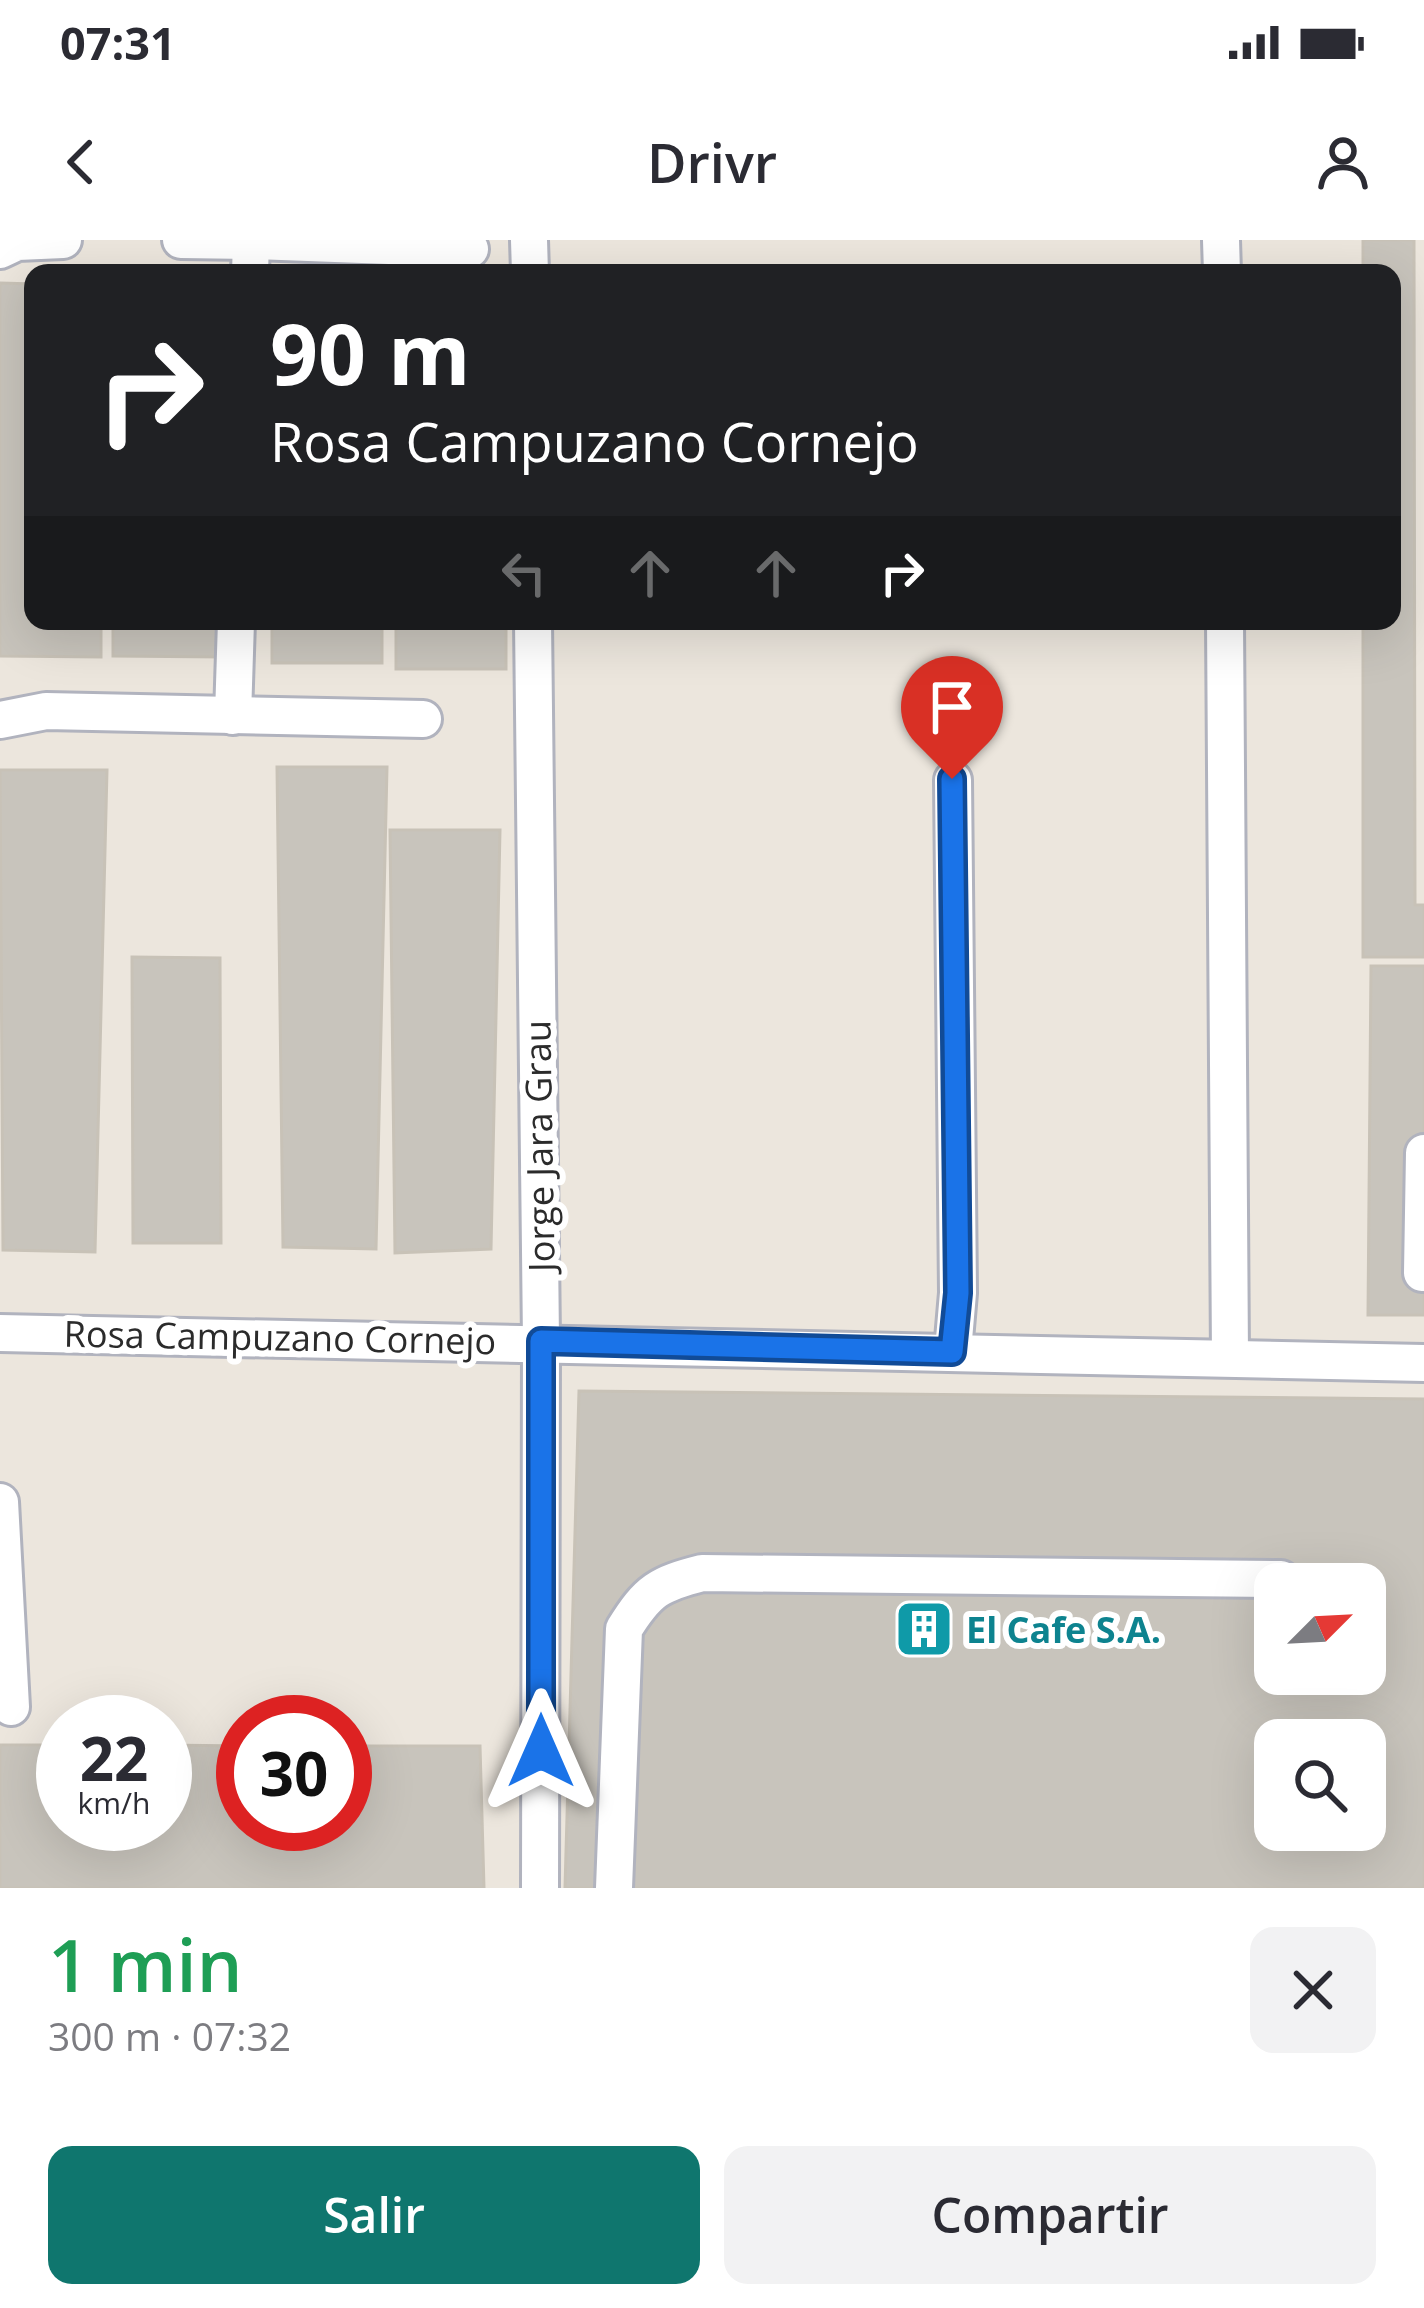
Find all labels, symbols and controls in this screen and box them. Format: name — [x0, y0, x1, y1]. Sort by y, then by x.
text: 07:31 — [60, 12, 176, 73]
text: Drivr — [647, 125, 777, 199]
icon: back — [48, 129, 114, 195]
icon: person — [1310, 129, 1376, 195]
text: 90 m — [270, 295, 470, 410]
icon: right — [72, 312, 228, 468]
text: Rosa Campuzano Cornejo — [270, 404, 919, 478]
icon: left — [491, 540, 557, 606]
icon: ahead — [617, 540, 683, 606]
icon: ahead — [743, 540, 809, 606]
icon: right — [869, 540, 935, 606]
pin — [901, 656, 1003, 779]
icon: arrive — [919, 674, 985, 740]
street label: Jorge Jara Grau — [512, 1020, 566, 1275]
street label: Rosa Campuzano Cornejo — [63, 1309, 497, 1365]
north arrow — [1254, 1563, 1386, 1695]
map controls — [1254, 1563, 1386, 1851]
building icon: El Cafe S.A. — [893, 1598, 955, 1660]
place label: El Cafe S.A. — [966, 1605, 1161, 1654]
position arrow — [478, 1688, 604, 1814]
speed limit sign: 30 — [216, 1695, 372, 1851]
text: 22 — [80, 1717, 148, 1799]
button: search — [1254, 1719, 1386, 1851]
text: km/h — [78, 1782, 150, 1823]
text: 1 min — [48, 1915, 242, 2013]
button: close — [1250, 1927, 1376, 2053]
text: 300 m · 07:32 — [48, 2009, 291, 2062]
button: Salir — [48, 2146, 700, 2284]
button: Compartir — [724, 2146, 1376, 2284]

